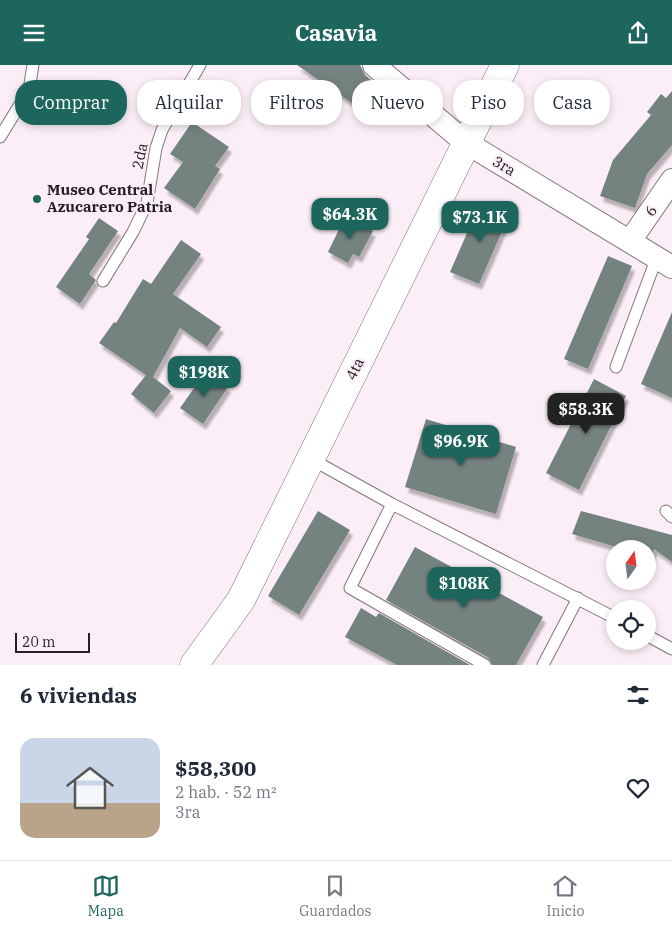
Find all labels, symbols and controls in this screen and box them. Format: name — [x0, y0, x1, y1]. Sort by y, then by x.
text: Casavia — [295, 18, 377, 47]
icon: menu — [20, 19, 48, 47]
icon: share — [624, 19, 652, 47]
chip: Comprar — [15, 80, 127, 125]
chip: Alquilar — [137, 80, 241, 125]
chip: Filtros — [251, 80, 342, 125]
chip: Nuevo — [352, 80, 443, 125]
chip: Piso — [453, 80, 524, 125]
chip: Casa — [534, 80, 610, 125]
street label: 2da — [127, 141, 152, 171]
street label: 3ra — [489, 151, 519, 180]
place label: Museo Central Azucarero Patria — [47, 180, 173, 216]
marker: Museo Central Azucarero Patria — [31, 193, 43, 205]
pin: $64.3K — [309, 197, 391, 240]
pin: $73.1K — [439, 201, 521, 243]
street label: 6 — [640, 202, 661, 220]
text: $64.3K — [322, 204, 378, 224]
text: $73.1K — [452, 207, 508, 227]
pin: $198K — [169, 355, 239, 398]
street label: 4ta — [341, 355, 368, 383]
text: $198K — [179, 362, 229, 382]
pin: $58.3K — [545, 393, 627, 435]
text: $58.3K — [558, 399, 614, 419]
pin: $96.9K — [420, 425, 502, 467]
text: $96.9K — [433, 431, 489, 451]
north arrow — [606, 540, 656, 590]
map controls — [606, 540, 656, 650]
pin: $108K — [429, 567, 499, 609]
text: $108K — [439, 573, 489, 593]
button: locate — [606, 600, 656, 650]
scale bar — [15, 630, 90, 653]
text: 20 m — [22, 633, 55, 651]
text: 6 viviendas — [20, 681, 137, 709]
icon: filters — [624, 681, 652, 709]
text: $58,300 — [175, 754, 256, 782]
icon: home — [60, 758, 120, 818]
icon: heart — [624, 774, 652, 802]
text: 2 hab. · 52 m² — [175, 782, 277, 802]
text: 3ra — [175, 802, 200, 822]
tab: Mapa — [88, 872, 124, 920]
tab: Guardados — [299, 872, 371, 920]
tab: Inicio — [547, 872, 584, 920]

